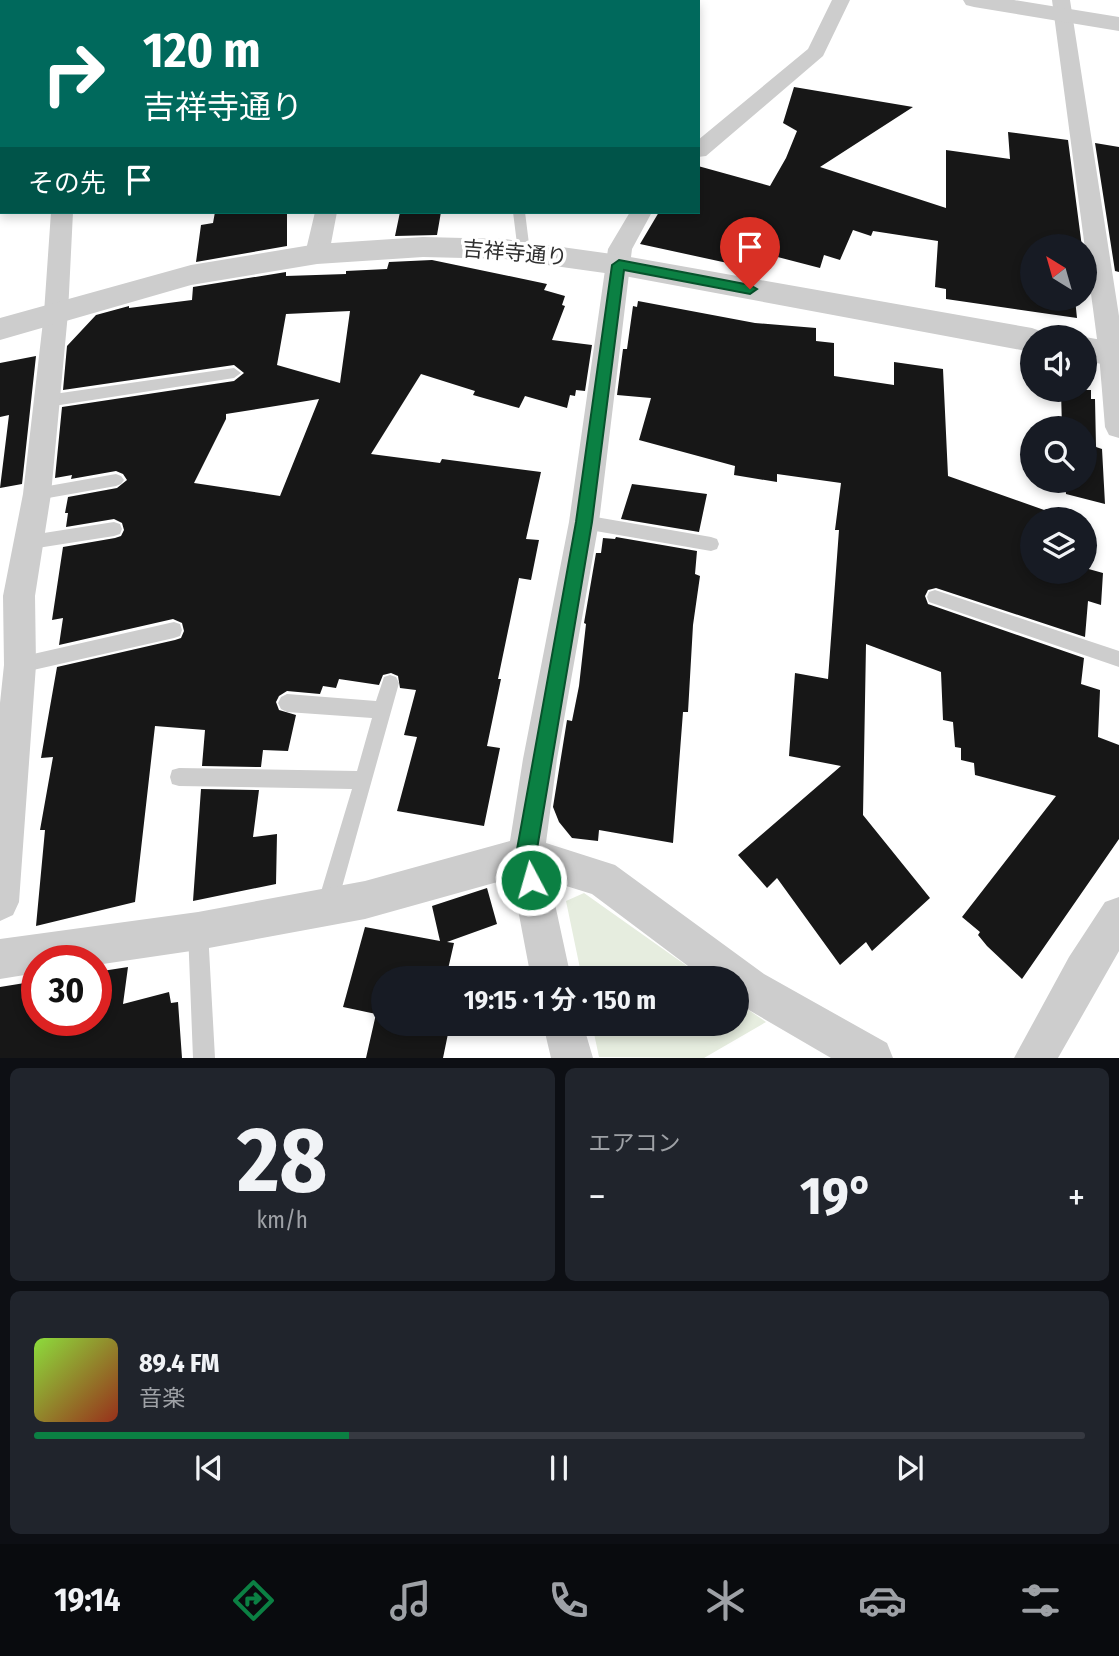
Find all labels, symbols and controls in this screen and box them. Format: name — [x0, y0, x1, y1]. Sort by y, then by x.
text: 120 m — [143, 21, 261, 80]
icon: right — [28, 28, 119, 119]
text: 吉祥寺通り — [143, 88, 303, 126]
icon: arrive — [120, 161, 158, 199]
text: その先 — [28, 168, 106, 199]
pin — [720, 217, 780, 289]
icon: arrive — [731, 228, 769, 266]
north arrow — [1020, 234, 1097, 312]
map controls — [1020, 234, 1097, 584]
street label: 吉祥寺通り — [462, 235, 568, 271]
button: sound — [1020, 325, 1097, 402]
button: search — [1020, 416, 1097, 493]
button: layers — [1020, 507, 1097, 584]
position arrow — [494, 843, 568, 917]
speed limit sign: 30 — [21, 945, 112, 1036]
text: 19:15 · 1 分 · 150 m — [464, 985, 656, 1016]
text: 28 — [237, 1106, 327, 1215]
text: エアコン — [589, 1129, 681, 1157]
text: 19° — [800, 1165, 873, 1228]
text: − — [589, 1174, 606, 1220]
text: + — [1068, 1174, 1085, 1220]
text: km/h — [257, 1206, 308, 1234]
text: 89.4 FM — [139, 1348, 220, 1379]
text: 音楽 — [139, 1384, 185, 1412]
icon: previous — [190, 1449, 228, 1487]
icon: pause — [540, 1449, 578, 1487]
icon: next — [891, 1449, 929, 1487]
icon: directions — [229, 1576, 278, 1625]
icon: music — [386, 1576, 435, 1625]
icon: phone — [544, 1576, 593, 1625]
icon: climate — [701, 1576, 750, 1625]
icon: car — [858, 1576, 907, 1625]
icon: filters — [1016, 1576, 1065, 1625]
text: 19:14 — [54, 1581, 121, 1619]

